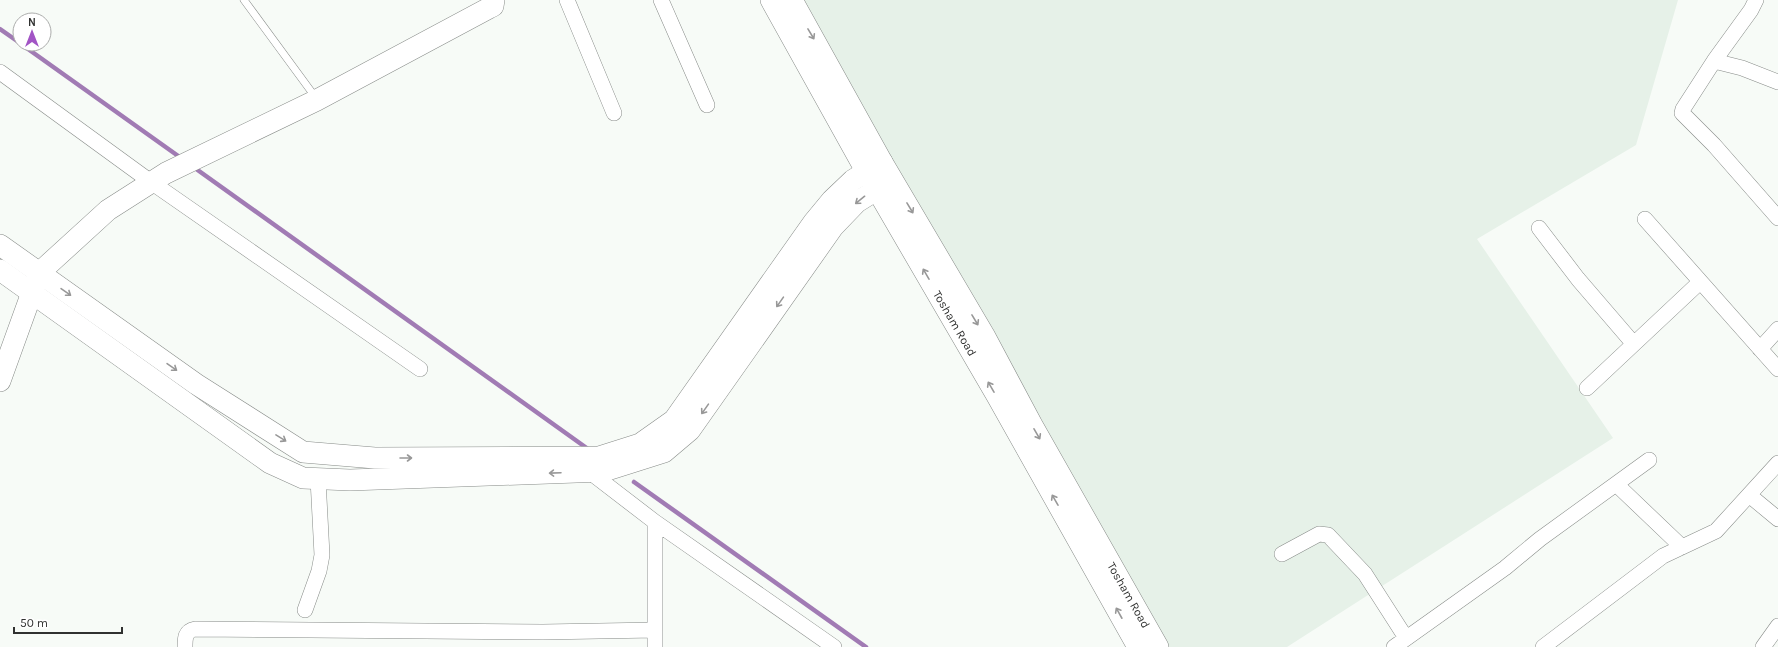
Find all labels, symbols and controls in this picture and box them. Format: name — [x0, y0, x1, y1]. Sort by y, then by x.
north arrow — [12, 12, 52, 52]
text: N — [28, 16, 36, 29]
one-way arrow — [807, 28, 815, 40]
one-way arrow — [854, 196, 865, 205]
one-way arrow — [906, 202, 914, 214]
one-way arrow — [922, 268, 930, 280]
one-way arrow — [60, 288, 71, 296]
street label: Tosham Road — [930, 288, 979, 359]
one-way arrow — [776, 297, 784, 308]
one-way arrow — [971, 314, 979, 325]
one-way arrow — [166, 363, 177, 371]
one-way arrow — [987, 381, 995, 393]
one-way arrow — [701, 403, 709, 414]
one-way arrow — [1034, 428, 1042, 440]
one-way arrow — [275, 435, 287, 443]
one-way arrow — [399, 454, 412, 462]
one-way arrow — [549, 469, 562, 476]
one-way arrow — [1051, 494, 1059, 506]
street label: Tosham Road — [1104, 560, 1153, 631]
one-way arrow — [1115, 607, 1123, 619]
scale bar — [14, 609, 122, 635]
text: 50 m — [20, 616, 48, 630]

